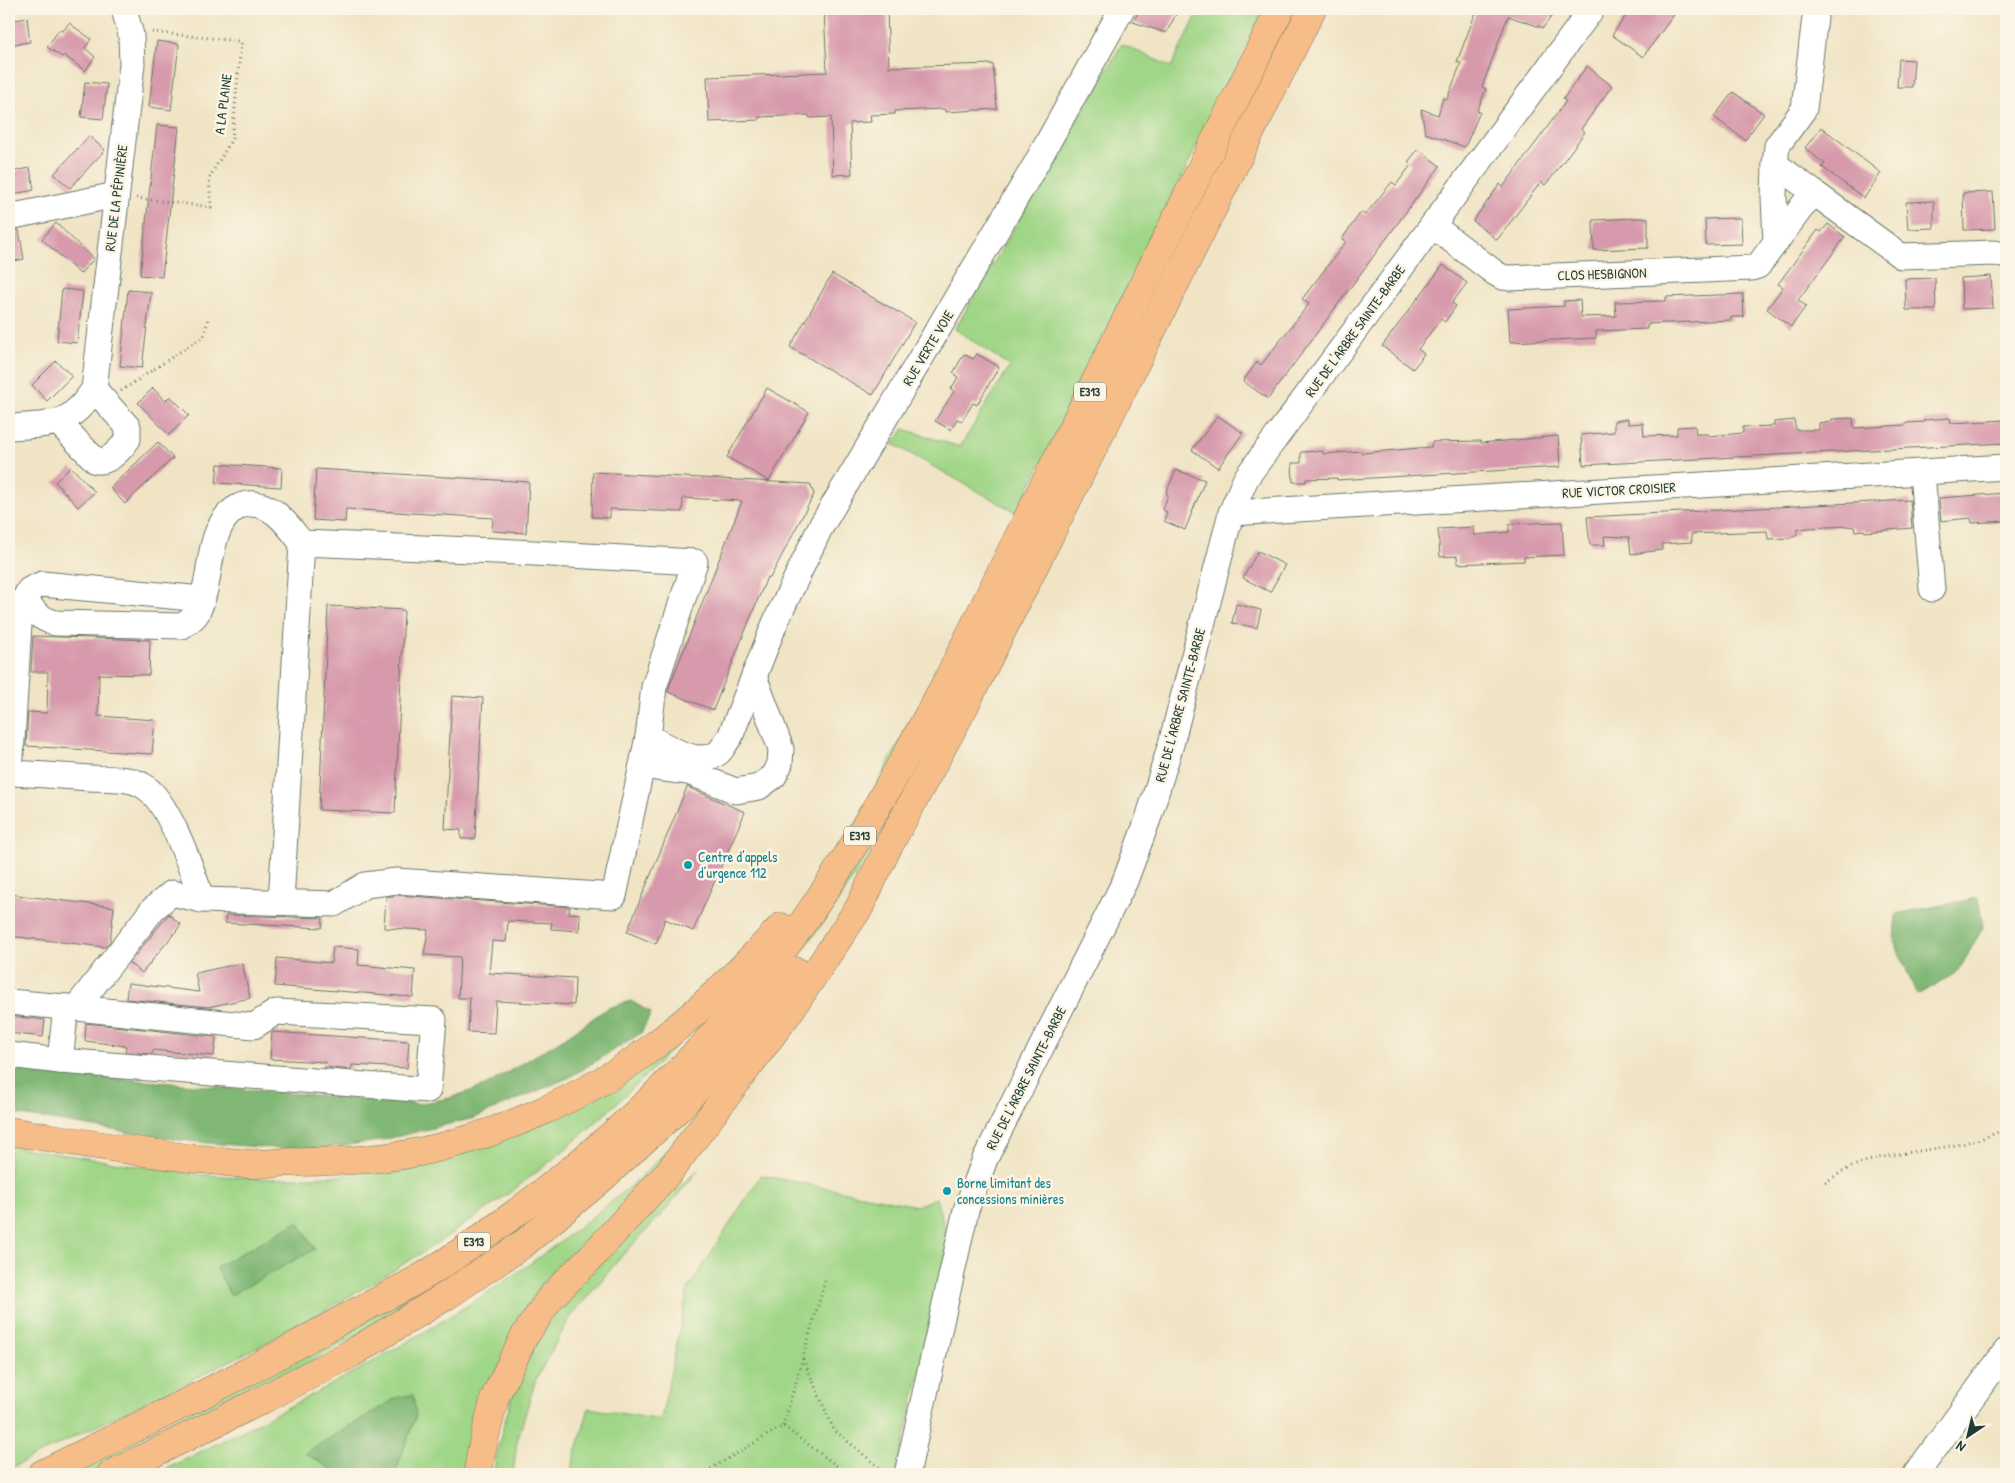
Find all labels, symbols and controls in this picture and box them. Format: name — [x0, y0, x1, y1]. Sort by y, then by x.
street label: A LA PLAINE — [209, 73, 236, 135]
street label: RUE DE LA PÉPINIÈRE — [100, 144, 131, 252]
street label: RUE DE L'ARBRE SAINTE-BARBE — [1300, 261, 1409, 401]
street label: CLOS HESBIGNON — [1557, 262, 1647, 285]
street label: RUE VERTE VOIE — [898, 306, 958, 389]
road number: E313 — [1074, 382, 1106, 402]
street label: RUE VICTOR CROISIER — [1562, 477, 1676, 502]
street label: RUE DE L'ARBRE SAINTE-BARBE — [1150, 626, 1209, 784]
road number: E313 — [844, 826, 876, 846]
place label: Centre d’appels d’urgence 112 — [698, 847, 777, 883]
marker: Centre d’appels d’urgence 112 — [682, 859, 694, 871]
street label: RUE DE L'ARBRE SAINTE-BARBE — [981, 1003, 1070, 1153]
place label: Borne limitant des concessions minières — [957, 1173, 1064, 1208]
marker: Borne limitant des concessions minières — [941, 1185, 953, 1197]
road number: E313 — [458, 1232, 490, 1252]
north arrow — [1942, 1410, 1992, 1460]
text: N — [1951, 1437, 1969, 1457]

